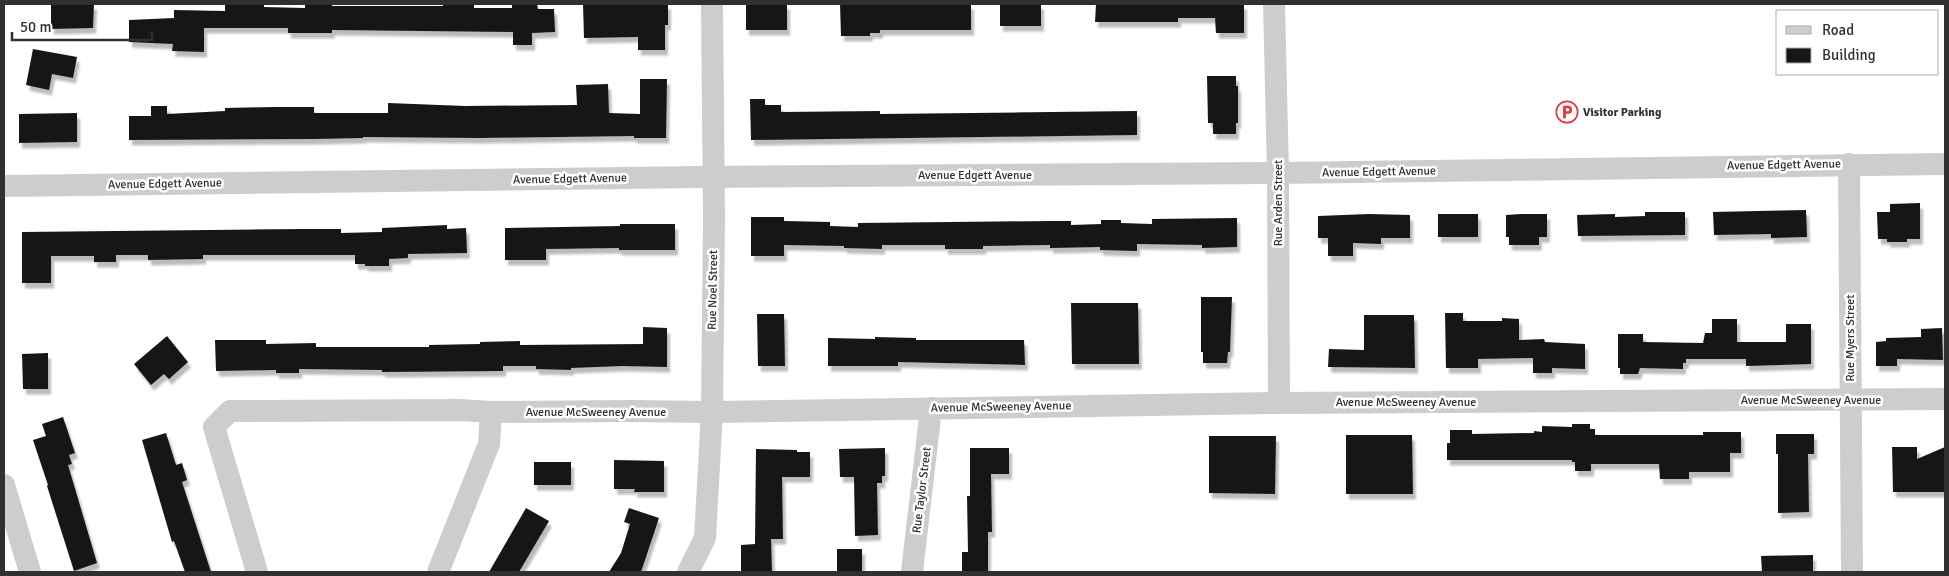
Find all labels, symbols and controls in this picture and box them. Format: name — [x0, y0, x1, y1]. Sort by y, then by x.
scale bar — [12, 10, 152, 42]
legend — [1776, 10, 1939, 75]
text: 50 m — [20, 18, 51, 36]
text: Road — [1822, 21, 1854, 39]
text: Building — [1822, 46, 1876, 64]
parking icon: Visitor Parking — [1555, 100, 1579, 124]
place label: Visitor Parking — [1583, 105, 1662, 120]
street label: Avenue Edgett Avenue — [1727, 157, 1841, 173]
street label: Rue Arden Street — [1271, 160, 1286, 246]
street label: Avenue Edgett Avenue — [1322, 164, 1436, 180]
street label: Avenue Edgett Avenue — [918, 168, 1032, 183]
street label: Avenue Edgett Avenue — [513, 171, 627, 187]
street label: Avenue Edgett Avenue — [108, 176, 222, 192]
street label: Rue Noel Street — [705, 250, 721, 330]
street label: Rue Myers Street — [1843, 295, 1858, 381]
street label: Avenue McSweeney Avenue — [1741, 393, 1881, 408]
street label: Avenue McSweeney Avenue — [1336, 395, 1476, 410]
street label: Avenue McSweeney Avenue — [931, 398, 1071, 416]
street label: Avenue McSweeney Avenue — [526, 405, 666, 420]
street label: Rue Taylor Street — [909, 446, 935, 534]

